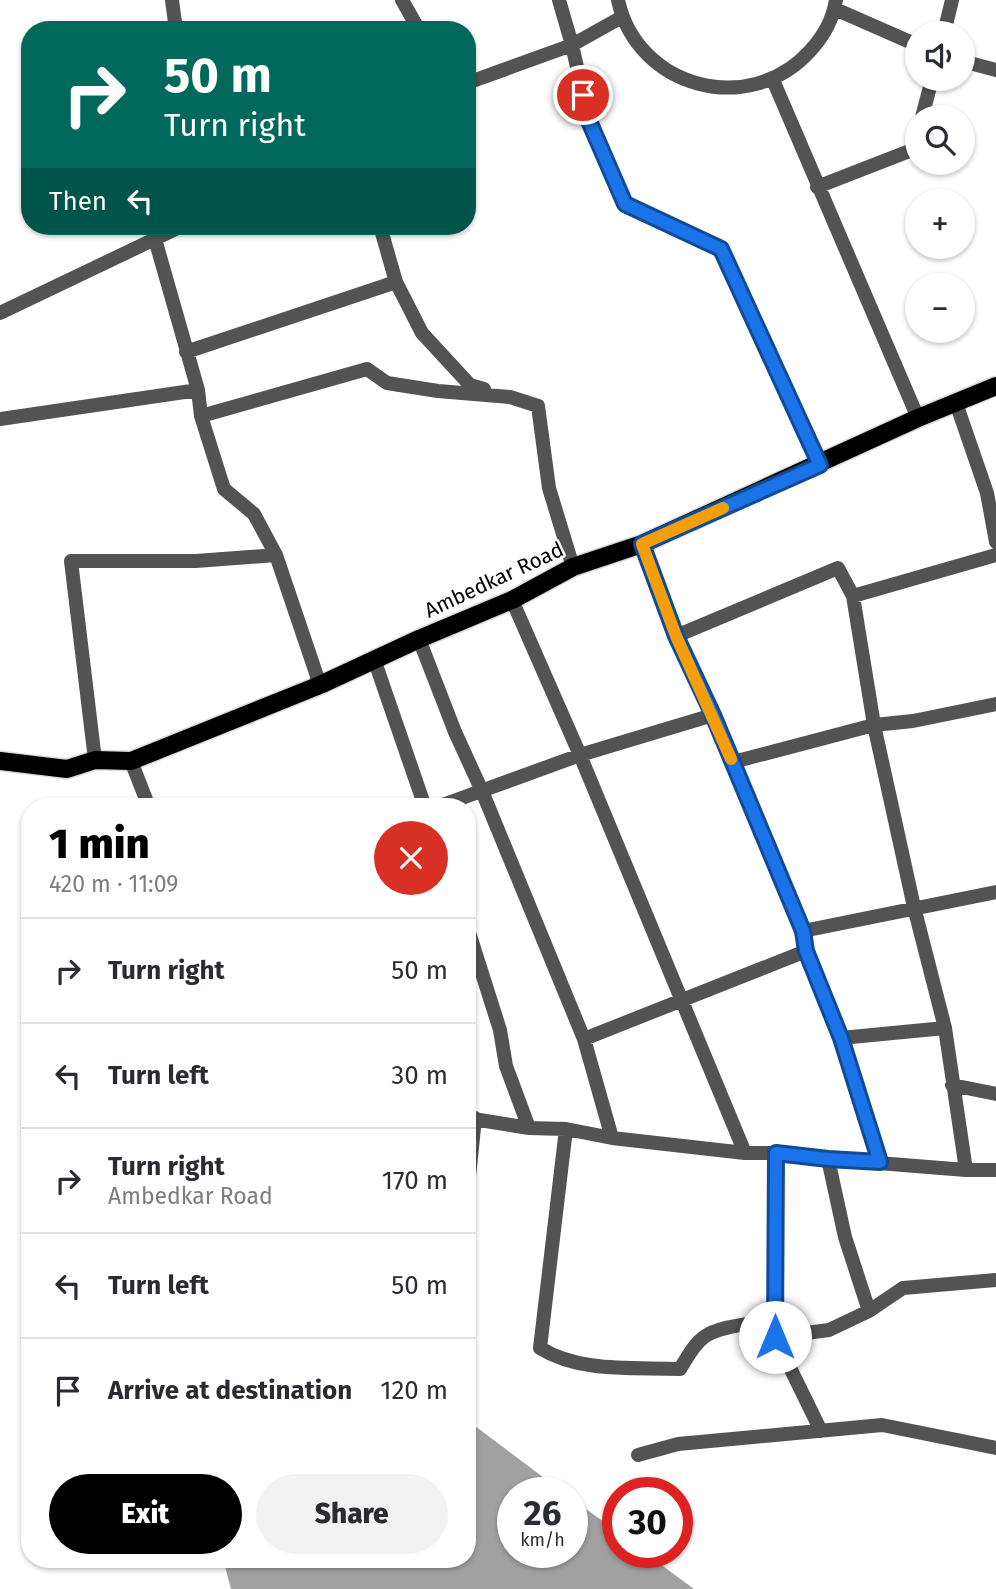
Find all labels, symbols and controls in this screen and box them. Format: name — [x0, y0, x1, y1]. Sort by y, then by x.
map controls — [905, 21, 975, 343]
button: sound — [905, 21, 975, 91]
text: 50 m — [164, 46, 272, 105]
icon: right — [49, 49, 140, 140]
pin — [553, 65, 613, 125]
icon: arrive — [564, 76, 602, 114]
button: search — [905, 105, 975, 175]
text: Turn right — [164, 106, 306, 144]
icon: left — [121, 182, 159, 220]
text: Then — [49, 186, 107, 217]
button: + — [905, 189, 975, 259]
button: − — [905, 273, 975, 343]
street label: Ambedkar Road — [420, 536, 568, 624]
text: 1 min — [49, 819, 150, 869]
button: close — [374, 821, 448, 895]
text: 420 m · 11:09 — [49, 870, 178, 898]
icon: right — [49, 952, 87, 990]
text: Turn right — [108, 955, 225, 986]
text: 50 m — [391, 955, 448, 986]
icon: left — [49, 1057, 87, 1095]
text: Turn left — [108, 1060, 209, 1091]
text: 30 m — [391, 1060, 448, 1091]
text: Turn right — [108, 1151, 225, 1182]
icon: right — [49, 1162, 87, 1200]
text: 170 m — [382, 1165, 448, 1196]
text: Ambedkar Road — [108, 1182, 273, 1210]
icon: left — [49, 1267, 87, 1305]
text: Turn left — [108, 1270, 209, 1301]
text: 50 m — [391, 1270, 448, 1301]
position arrow — [738, 1300, 812, 1374]
icon: arrive — [49, 1372, 87, 1410]
text: Arrive at destination — [108, 1375, 352, 1406]
text: 120 m — [380, 1375, 448, 1406]
button: Exit — [49, 1474, 242, 1554]
button: Share — [256, 1474, 448, 1554]
speed limit sign: 30 — [602, 1477, 693, 1568]
text: 26 — [524, 1492, 561, 1534]
text: km/h — [520, 1529, 565, 1551]

